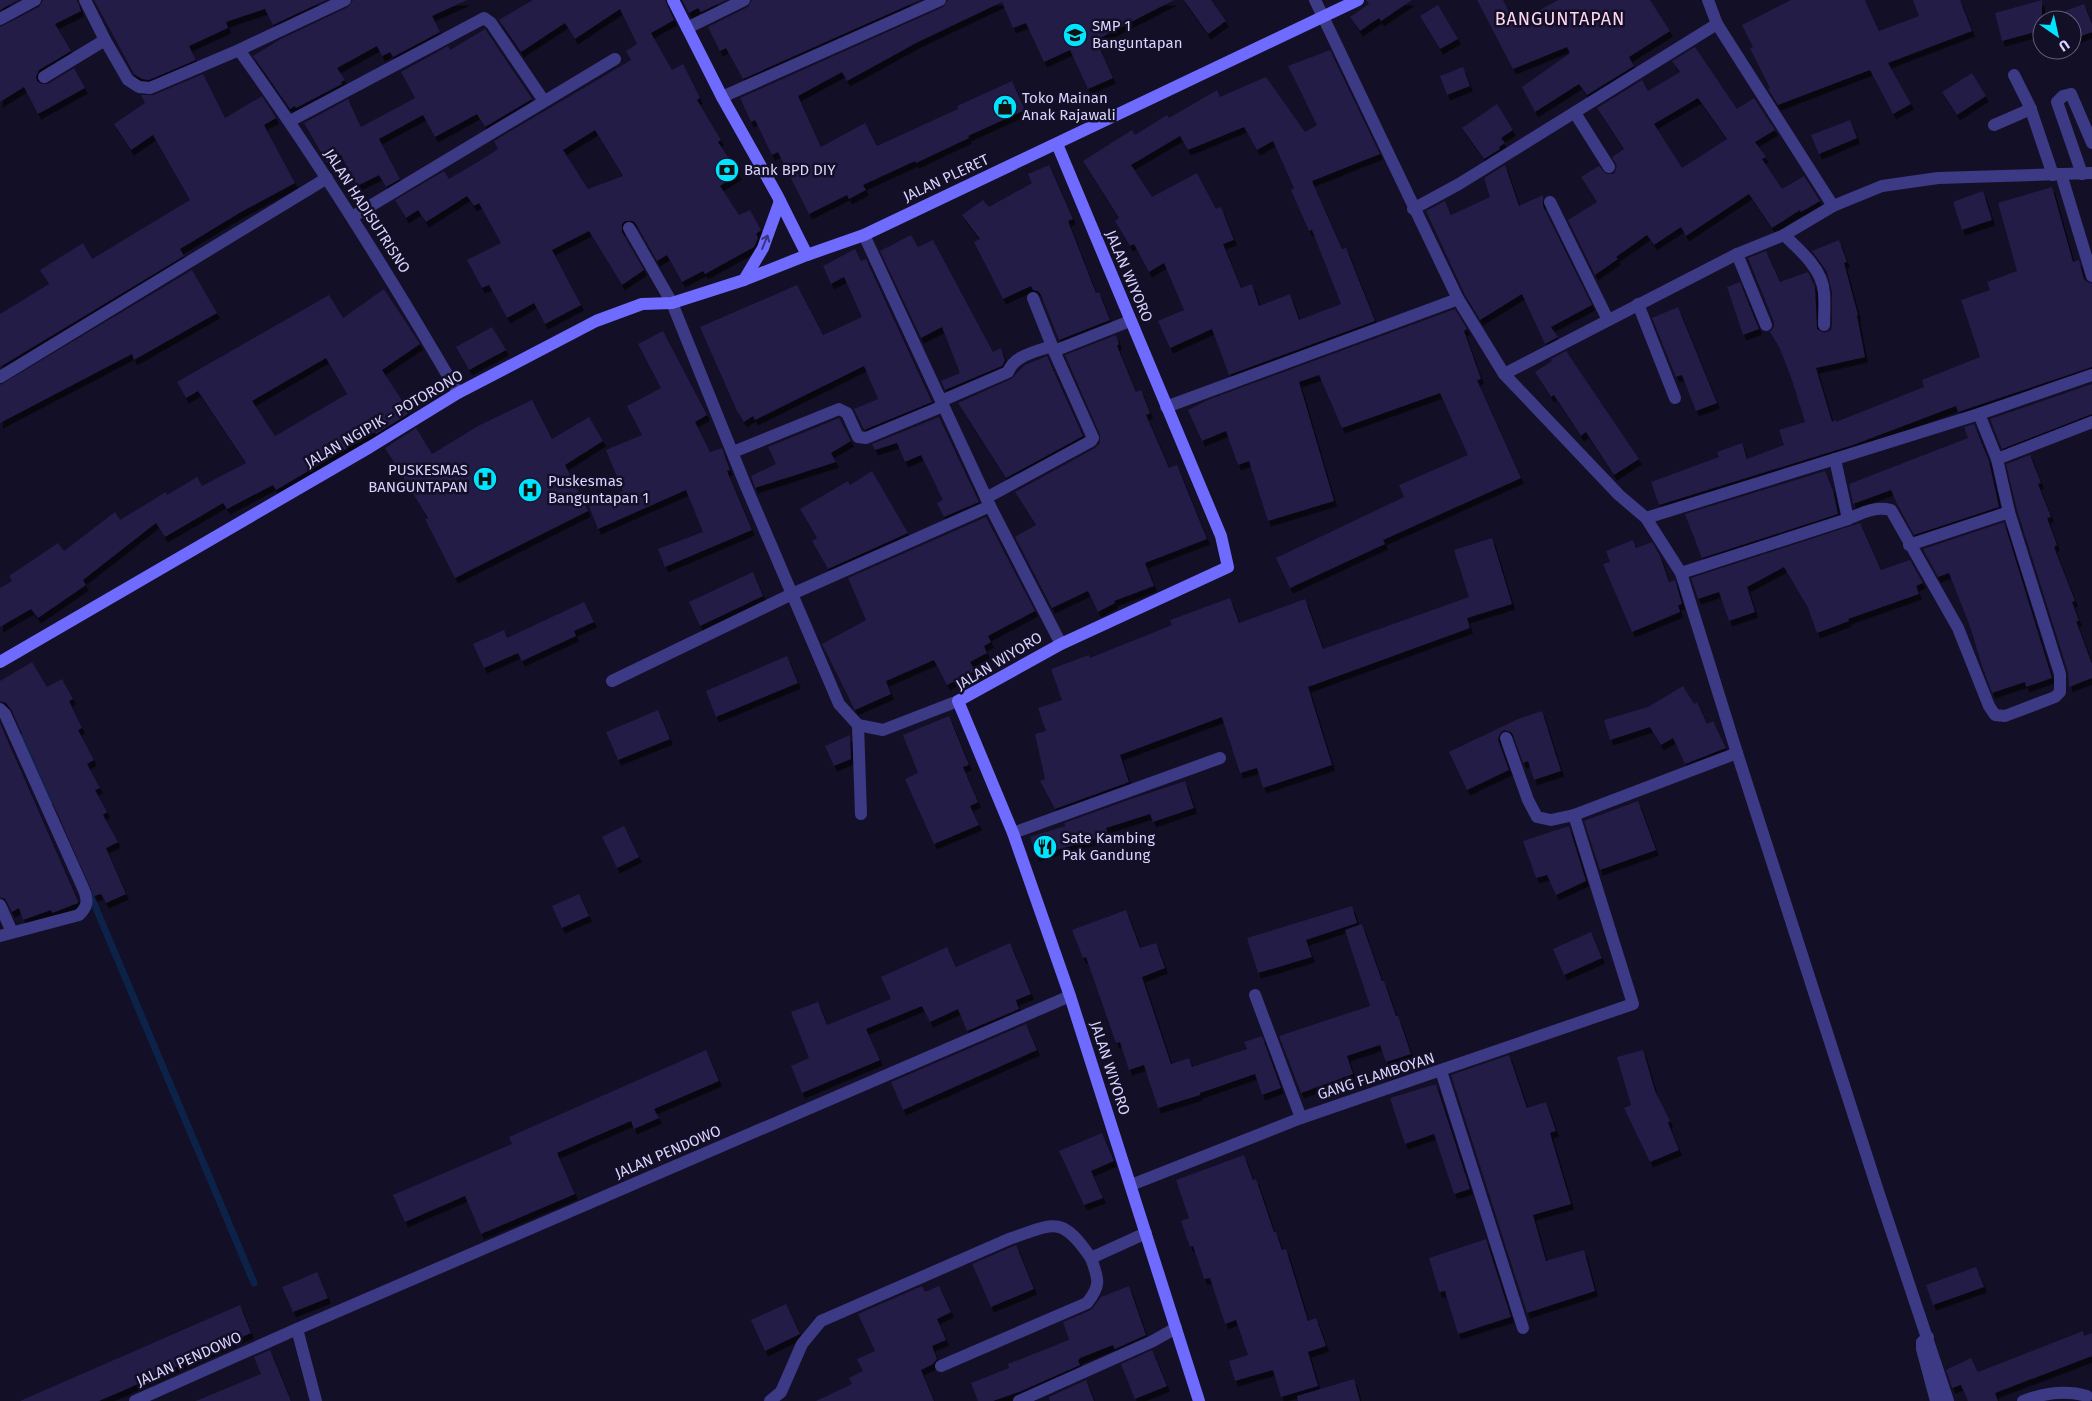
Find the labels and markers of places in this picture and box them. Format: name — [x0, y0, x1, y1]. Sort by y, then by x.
place label: SMP 1 Banguntapan — [1092, 17, 1182, 52]
school or university icon: SMP 1 Banguntapan — [1062, 22, 1088, 48]
place label: Toko Mainan Anak Rajawali — [1022, 89, 1116, 124]
shop icon: Toko Mainan Anak Rajawali — [992, 94, 1018, 120]
bank icon: Bank BPD DIY — [714, 157, 740, 183]
place label: Bank BPD DIY — [744, 161, 836, 179]
place label: PUSKESMAS BANGUNTAPAN — [368, 461, 468, 496]
hospital icon: PUSKESMAS BANGUNTAPAN — [472, 466, 498, 492]
place label: Puskesmas Banguntapan 1 — [548, 472, 649, 507]
hospital icon: Puskesmas Banguntapan 1 — [517, 477, 543, 503]
place label: Sate Kambing Pak Gandung — [1062, 829, 1155, 864]
restaurant icon: Sate Kambing Pak Gandung — [1032, 834, 1058, 860]

